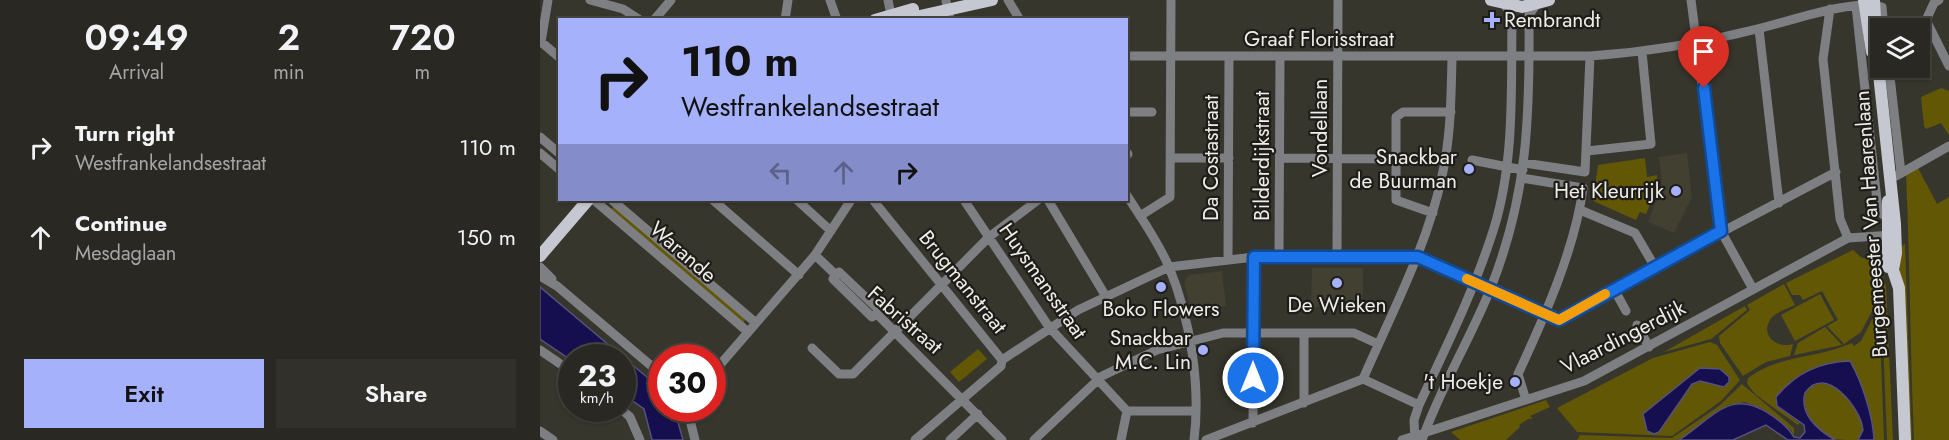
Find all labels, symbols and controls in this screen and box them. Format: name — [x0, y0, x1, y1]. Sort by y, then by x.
place label: Rembrandt — [1504, 5, 1600, 35]
text: 09:49 — [84, 11, 189, 63]
text: 2 — [278, 11, 300, 63]
text: 720 — [389, 11, 456, 63]
marker: Rembrandt — [1485, 13, 1499, 27]
map controls — [1870, 18, 1930, 78]
button: layers — [1870, 18, 1930, 78]
street label: Graaf Florisstraat — [1244, 24, 1394, 54]
pin — [1678, 26, 1729, 88]
text: 110 m — [681, 31, 799, 92]
icon: arrive — [1687, 35, 1720, 68]
icon: right — [582, 42, 660, 120]
text: Arrival — [109, 58, 164, 87]
text: min — [273, 58, 305, 87]
text: m — [414, 58, 430, 87]
street label: Vondellaan — [1305, 79, 1335, 177]
text: Westfrankelandsestraat — [681, 87, 939, 126]
street label: Burgemeester Van Haarenlaan — [1847, 90, 1895, 358]
street label: Bilderdijkstraat — [1247, 91, 1277, 221]
street label: Da Costastraat — [1196, 95, 1226, 221]
text: Turn right — [75, 117, 175, 149]
icon: right — [24, 131, 57, 164]
text: 110 m — [459, 131, 516, 163]
place label: Snackbar de Buurman — [1349, 142, 1458, 196]
text: Westfrankelandsestraat — [75, 149, 266, 178]
icon: left — [764, 156, 797, 189]
icon: ahead — [827, 156, 860, 189]
icon: right — [890, 156, 923, 189]
marker: Snackbar de Buurman — [1462, 162, 1476, 176]
place label: Het Kleurrijk — [1554, 176, 1665, 206]
marker: Het Kleurrijk — [1669, 184, 1683, 198]
text: Continue — [75, 207, 167, 239]
street label: Warande — [643, 214, 723, 290]
street label: Huysmansstraat — [992, 217, 1094, 345]
icon: ahead — [24, 221, 57, 254]
text: 150 m — [457, 221, 516, 253]
street label: Brugmanstraat — [912, 224, 1014, 340]
text: Mesdaglaan — [75, 239, 176, 268]
marker: De Wieken — [1330, 276, 1344, 290]
street label: Fabristraat — [861, 279, 949, 361]
marker: Boko Flowers — [1154, 280, 1168, 294]
place label: De Wieken — [1287, 290, 1387, 320]
street label: Vlaardingerdijk — [1555, 292, 1691, 381]
place label: Boko Flowers — [1103, 294, 1219, 324]
place label: Snackbar M.C. Lin — [1110, 323, 1192, 377]
marker: Snackbar M.C. Lin — [1196, 343, 1210, 357]
speed limit sign: 30 — [648, 344, 726, 422]
position arrow — [1221, 346, 1285, 410]
text: 23 — [578, 354, 616, 397]
button: Exit — [24, 359, 264, 428]
button: Share — [276, 359, 516, 428]
place label: 't Hoekje — [1423, 367, 1503, 397]
marker: 't Hoekje — [1508, 375, 1522, 389]
text: km/h — [580, 387, 614, 409]

